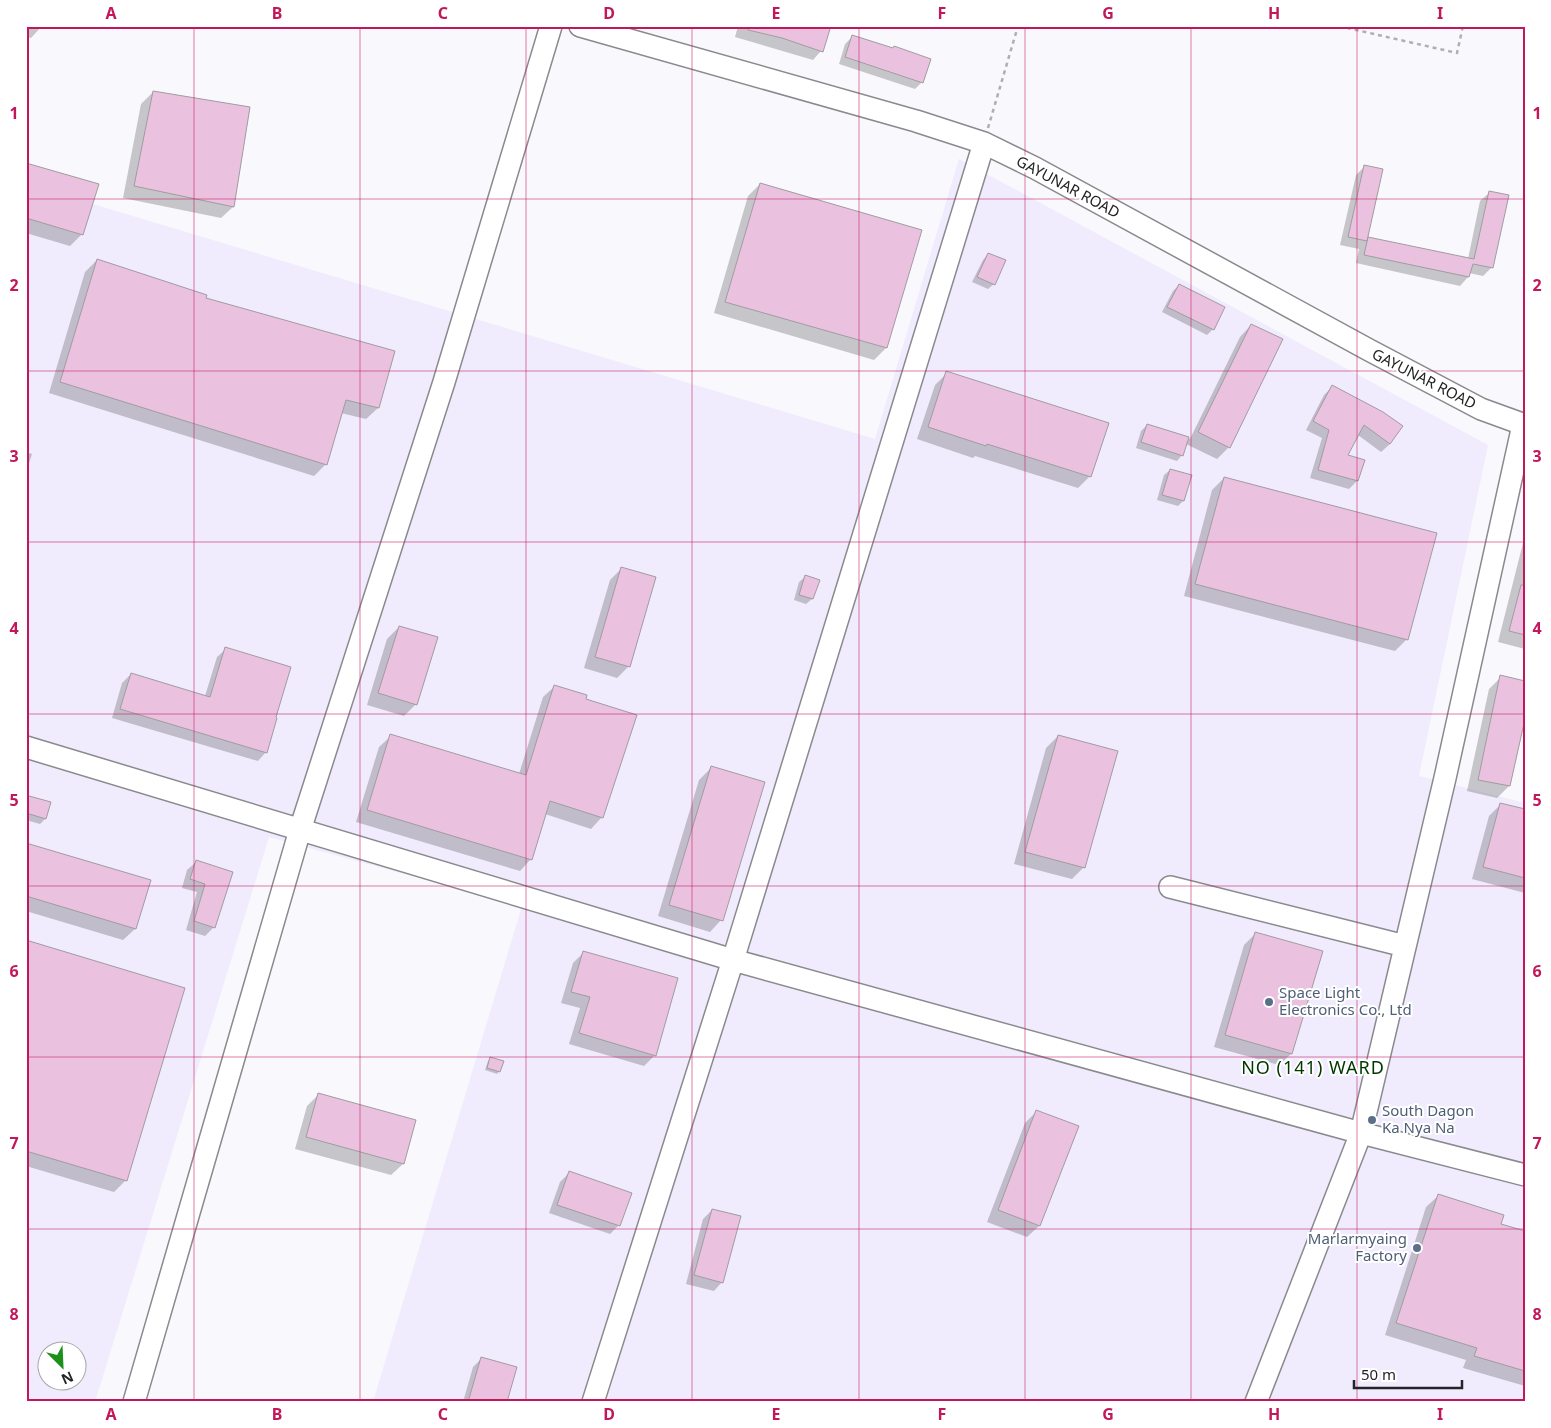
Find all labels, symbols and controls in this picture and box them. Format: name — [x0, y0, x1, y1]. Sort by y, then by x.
text: A — [105, 2, 117, 24]
text: B — [272, 2, 282, 24]
text: C — [438, 2, 448, 24]
text: D — [603, 2, 615, 24]
text: E — [772, 2, 781, 24]
text: F — [938, 2, 946, 24]
text: G — [1102, 2, 1114, 24]
text: H — [1268, 2, 1280, 24]
text: I — [1437, 2, 1443, 24]
text: 1 — [9, 102, 19, 124]
text: 1 — [1532, 102, 1542, 124]
street label: GAYUNAR ROAD — [1013, 150, 1124, 222]
text: 2 — [9, 274, 19, 296]
text: 2 — [1532, 274, 1542, 296]
street label: GAYUNAR ROAD — [1369, 343, 1480, 413]
text: 3 — [9, 445, 19, 467]
text: 3 — [1532, 445, 1542, 467]
text: 4 — [9, 617, 19, 639]
text: 4 — [1532, 617, 1542, 639]
text: 5 — [9, 789, 19, 811]
text: 5 — [1532, 789, 1542, 811]
text: 6 — [9, 960, 19, 982]
text: 6 — [1532, 960, 1542, 982]
place label: Space Light Electronics Co., Ltd — [1279, 982, 1412, 1019]
marker: Space Light Electronics Co., Ltd — [1263, 996, 1275, 1008]
district label: NO (141) WARD — [1241, 1055, 1385, 1079]
place label: South Dagon Ka Nya Na — [1382, 1100, 1474, 1137]
marker: South Dagon Ka Nya Na — [1366, 1114, 1378, 1126]
text: 7 — [9, 1132, 19, 1154]
text: 7 — [1532, 1132, 1542, 1154]
place label: Marlarmyaing Factory — [1308, 1228, 1407, 1265]
marker: Marlarmyaing Factory — [1411, 1242, 1423, 1254]
text: 8 — [9, 1303, 19, 1325]
text: 8 — [1532, 1303, 1542, 1325]
north arrow — [38, 1340, 88, 1390]
scale bar — [1354, 1358, 1461, 1390]
text: 50 m — [1361, 1364, 1396, 1384]
text: N — [58, 1367, 77, 1389]
text: A — [105, 1403, 117, 1425]
text: B — [272, 1403, 282, 1425]
text: C — [438, 1403, 448, 1425]
text: D — [603, 1403, 615, 1425]
text: E — [772, 1403, 781, 1425]
text: F — [938, 1403, 946, 1425]
text: G — [1102, 1403, 1114, 1425]
text: H — [1268, 1403, 1280, 1425]
text: I — [1437, 1403, 1443, 1425]

